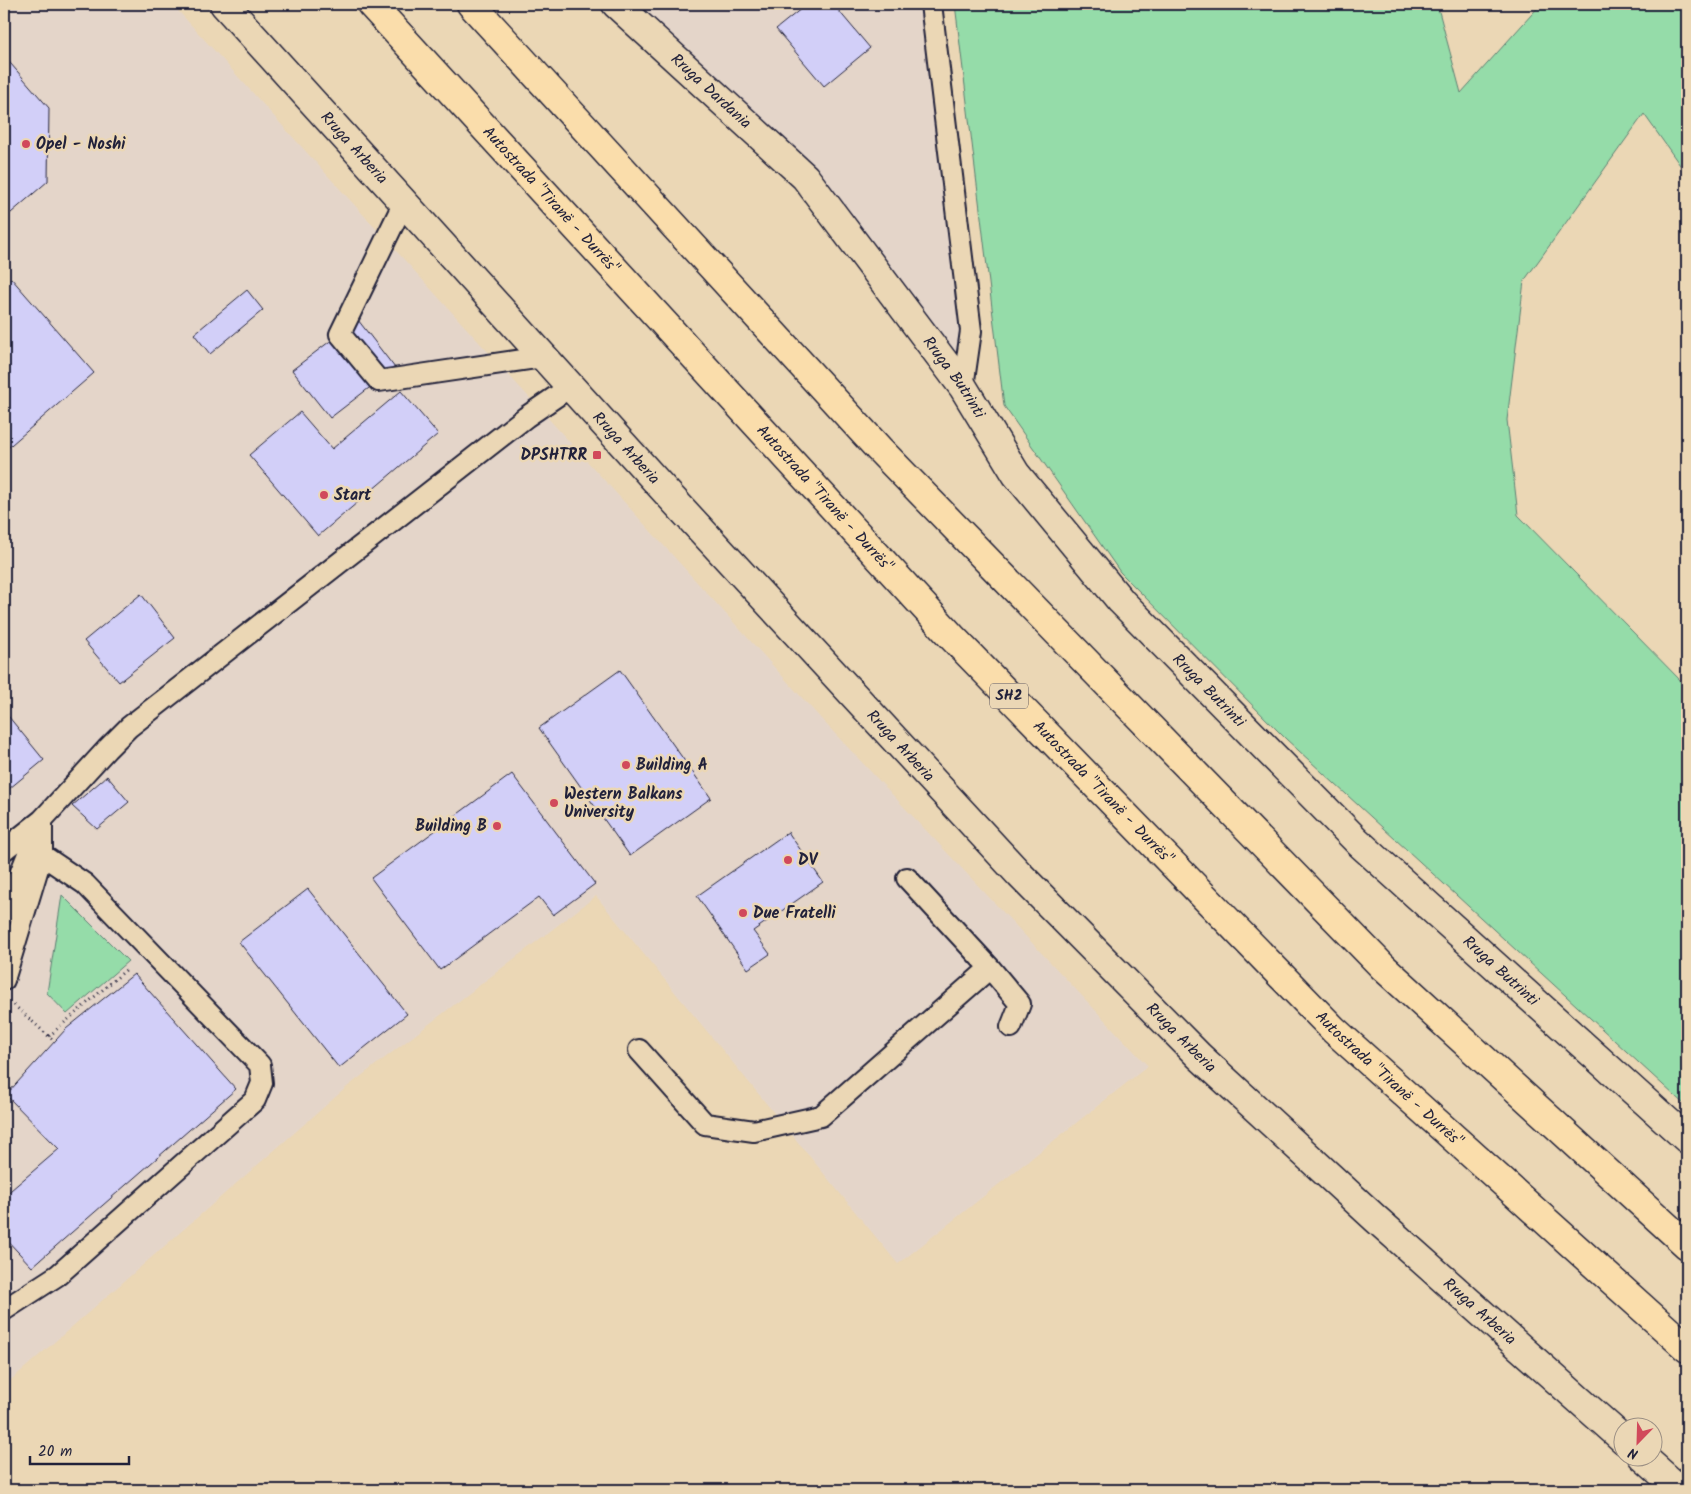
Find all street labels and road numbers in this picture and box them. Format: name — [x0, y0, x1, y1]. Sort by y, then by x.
street label: Rruga Dardania — [665, 47, 757, 135]
street label: Rruga Arberia — [314, 106, 394, 190]
street label: Autostrada "Tiranë - Durrës" — [477, 121, 626, 280]
street label: Rruga Butrinti — [916, 331, 992, 424]
street label: Rruga Arberia — [586, 406, 666, 490]
street label: Autostrada "Tiranë - Durrës" — [750, 419, 900, 578]
street label: Rruga Butrinti — [1166, 647, 1252, 734]
road number: SH2 — [990, 684, 1028, 708]
street label: Rruga Arberia — [860, 704, 941, 788]
street label: Autostrada "Tiranë - Durrës" — [1027, 715, 1180, 871]
street label: Rruga Butrinti — [1457, 930, 1546, 1013]
street label: Rruga Arberia — [1140, 997, 1222, 1079]
street label: Autostrada "Tiranë - Durrës" — [1309, 1005, 1469, 1154]
street label: Rruga Arberia — [1437, 1272, 1522, 1351]

